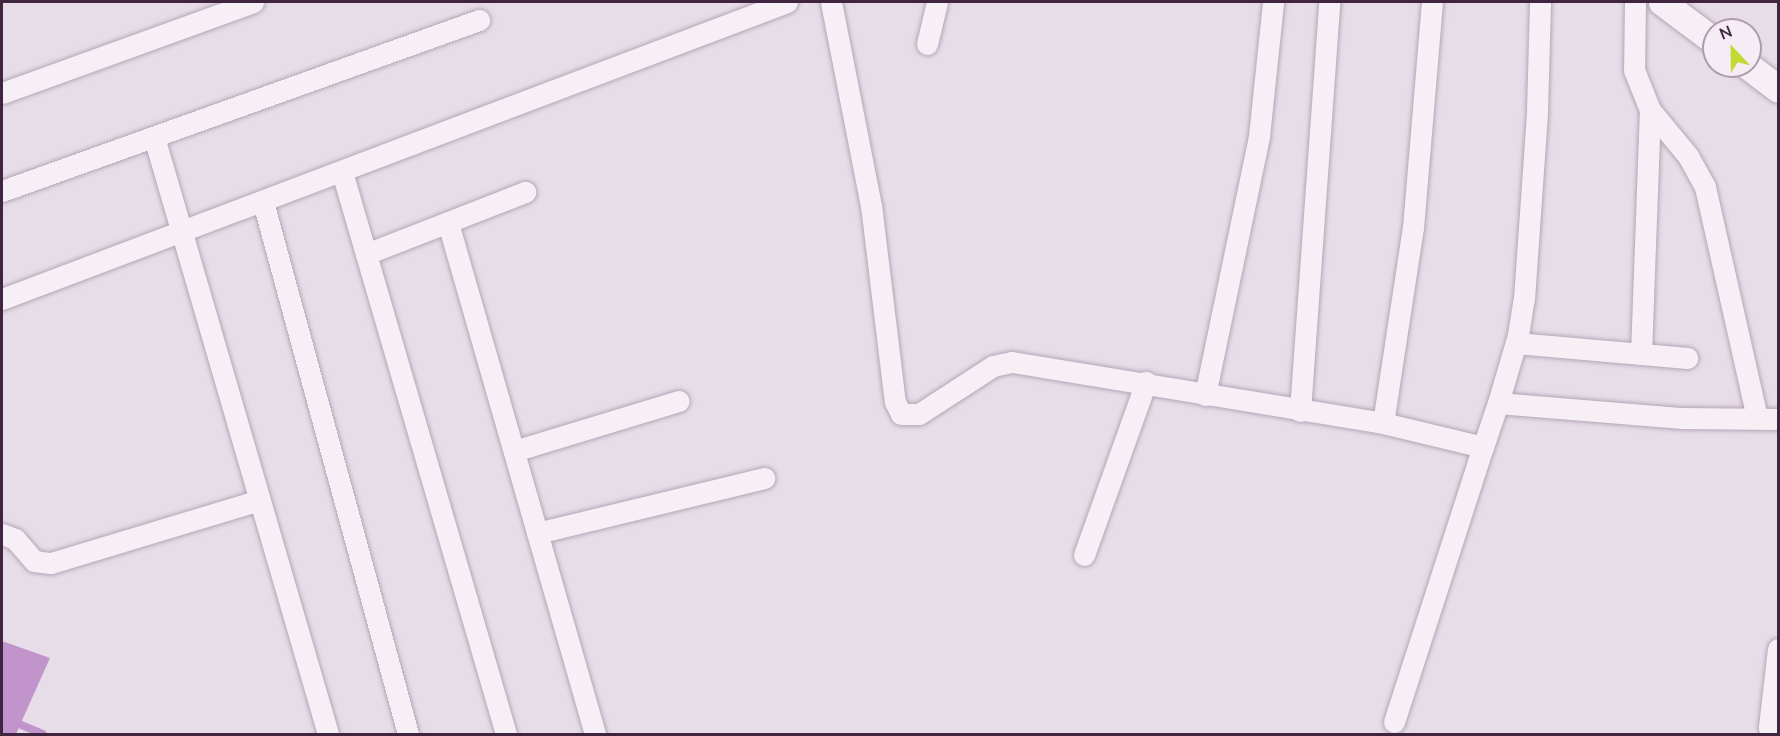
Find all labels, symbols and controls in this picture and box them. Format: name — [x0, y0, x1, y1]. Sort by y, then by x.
north arrow — [1702, 18, 1762, 78]
text: N — [1716, 21, 1736, 46]

